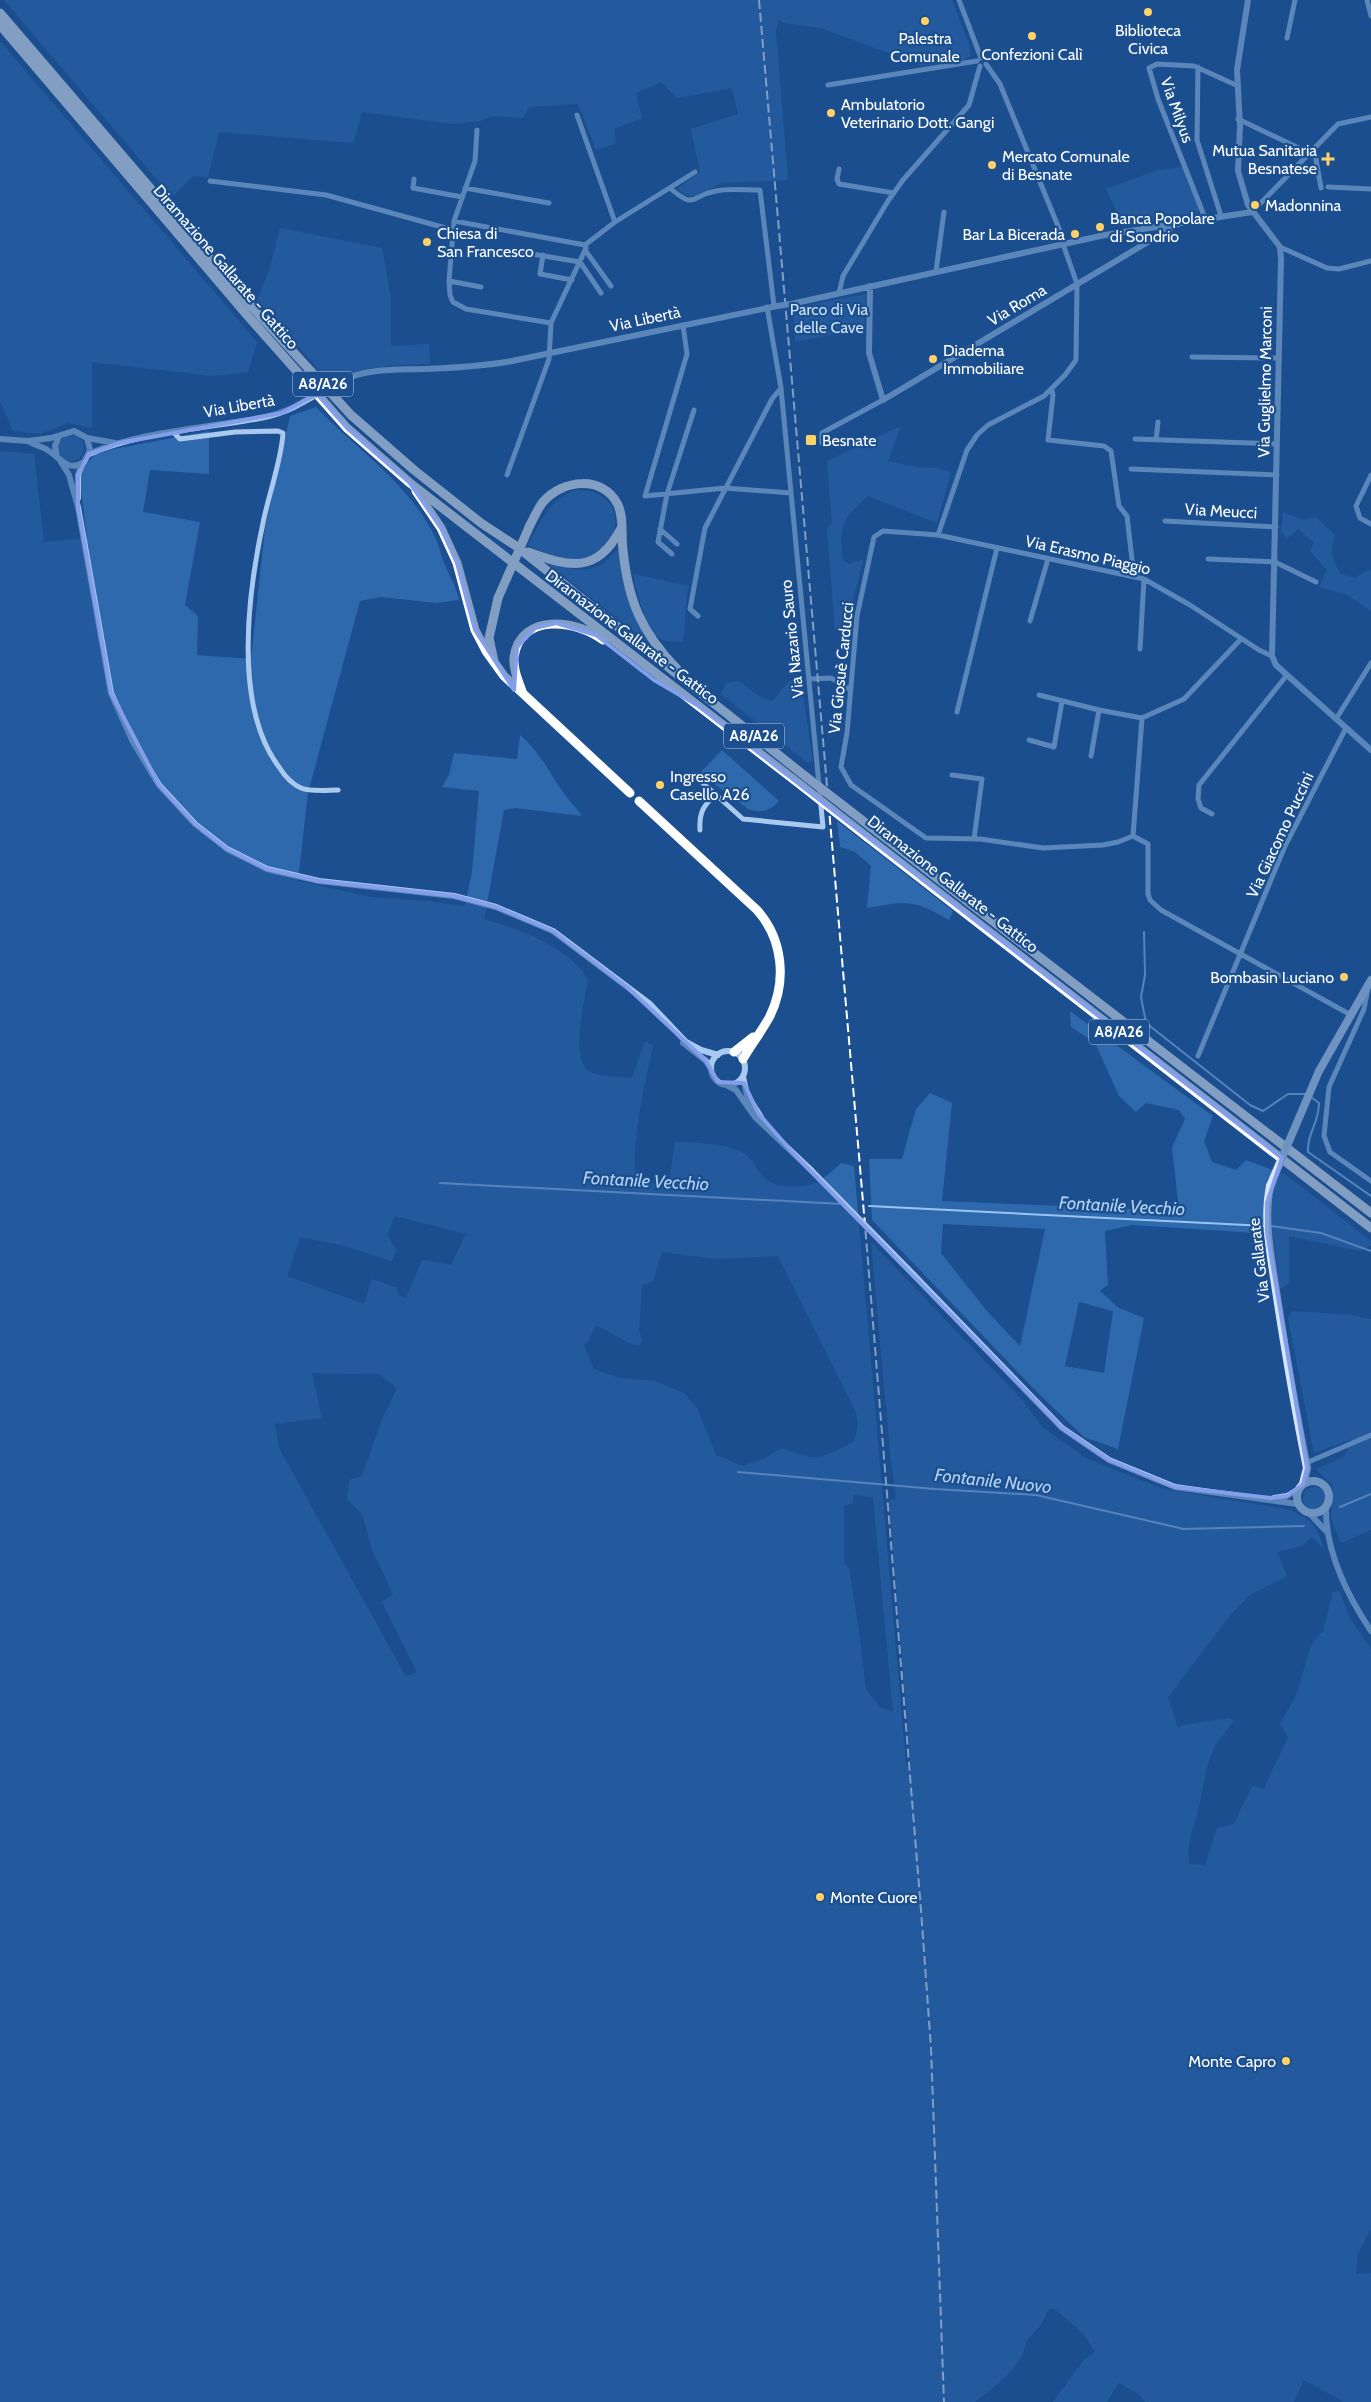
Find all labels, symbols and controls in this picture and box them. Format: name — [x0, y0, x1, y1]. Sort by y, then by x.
marker: Biblioteca Civica — [1142, 6, 1154, 18]
marker: Palestra Comunale — [919, 15, 931, 27]
place label: Biblioteca Civica — [1115, 21, 1181, 58]
place label: Palestra Comunale — [890, 29, 960, 66]
marker: Confezioni Calì — [1026, 30, 1038, 42]
place label: Confezioni Calì — [982, 45, 1083, 64]
street label: Via Milyus — [1156, 75, 1198, 146]
place label: Ambulatorio Veterinario Dott. Gangi — [841, 95, 994, 132]
marker: Ambulatorio Veterinario Dott. Gangi — [825, 107, 837, 119]
place label: Mutua Sanitaria Besnatese — [1212, 141, 1317, 178]
place label: Mercato Comunale di Besnate — [1002, 147, 1130, 184]
marker: Mutua Sanitaria Besnatese — [1321, 152, 1335, 166]
marker: Mercato Comunale di Besnate — [986, 159, 998, 171]
street label: Diramazione Gallarate - Gattico — [149, 181, 303, 353]
place label: Madonnina — [1265, 196, 1341, 215]
marker: Madonnina — [1249, 199, 1261, 211]
place label: Banca Popolare di Sondrio — [1110, 209, 1215, 246]
marker: Banca Popolare di Sondrio — [1094, 221, 1106, 233]
place label: Chiesa di San Francesco — [437, 224, 534, 261]
place label: Bar La Bicerada — [962, 225, 1065, 244]
marker: Bar La Bicerada — [1069, 228, 1081, 240]
marker: Chiesa di San Francesco — [421, 236, 433, 248]
street label: Via Roma — [984, 280, 1050, 330]
park label: Parco di Via delle Cave — [790, 300, 869, 337]
street label: Via Libertà — [608, 302, 682, 336]
street label: Via Guglielmo Marconi — [1254, 306, 1276, 458]
place label: Diadema Immobiliare — [943, 341, 1024, 378]
marker: Diadema Immobiliare — [927, 353, 939, 365]
road number: A8/A26 — [293, 372, 353, 396]
street label: Via Libertà — [202, 390, 276, 422]
place label: Besnate — [822, 431, 876, 450]
marker: Besnate — [804, 433, 818, 447]
street label: Via Meucci — [1184, 500, 1258, 522]
street label: Via Erasmo Piaggio — [1023, 531, 1153, 579]
street label: Diramazione Gallarate - Gattico — [542, 566, 722, 708]
street label: Via Nazario Sauro — [776, 579, 808, 699]
street label: Via Giosuè Carducci — [825, 601, 857, 735]
road number: A8/A26 — [724, 724, 784, 748]
place label: Ingresso Casello A26 — [670, 767, 750, 804]
street label: Via Giacomo Puccini — [1242, 769, 1318, 901]
marker: Ingresso Casello A26 — [654, 779, 666, 791]
street label: Diramazione Gallarate - Gattico — [864, 811, 1042, 957]
place label: Bombasin Luciano — [1210, 968, 1334, 987]
marker: Bombasin Luciano — [1338, 971, 1350, 983]
road number: A8/A26 — [1089, 1020, 1149, 1044]
water label: Fontanile Vecchio — [582, 1167, 710, 1195]
water label: Fontanile Vecchio — [1058, 1192, 1186, 1220]
street label: Via Gallarate — [1244, 1217, 1274, 1303]
water label: Fontanile Nuovo — [933, 1464, 1053, 1498]
place label: Monte Cuore — [830, 1888, 917, 1907]
marker: Monte Cuore — [814, 1891, 826, 1903]
place label: Monte Capro — [1188, 2052, 1276, 2071]
marker: Monte Capro — [1280, 2055, 1292, 2067]

